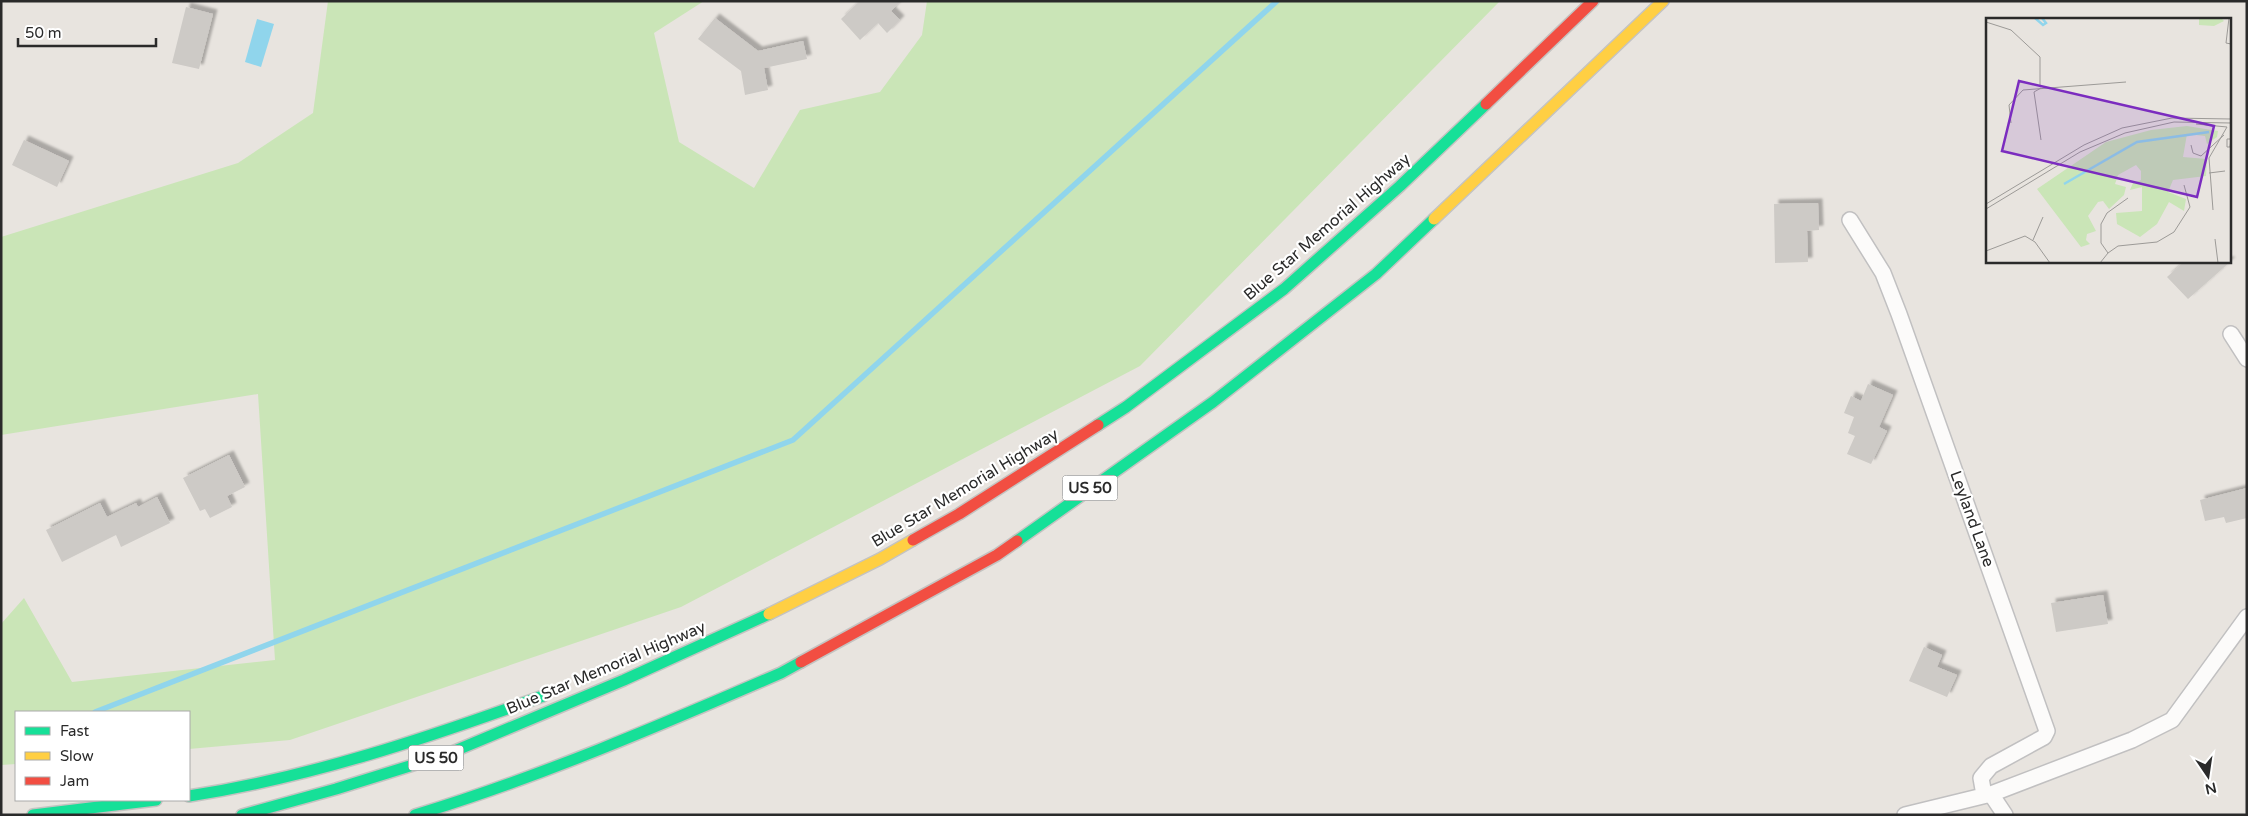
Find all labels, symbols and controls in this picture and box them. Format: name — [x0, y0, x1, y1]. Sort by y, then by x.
scale bar — [18, 15, 155, 47]
inset map — [1986, 18, 2230, 262]
text: 50 m — [25, 24, 62, 42]
street label: Blue Star Memorial Highway — [1240, 149, 1415, 305]
street label: Blue Star Memorial Highway — [868, 424, 1062, 552]
street label: Leyland Lane — [1945, 468, 1999, 570]
road number: US 50 — [1062, 476, 1118, 500]
street label: Blue Star Memorial Highway — [503, 617, 709, 719]
legend — [15, 711, 190, 801]
text: Fast — [60, 722, 90, 740]
road number: US 50 — [408, 746, 464, 770]
text: Slow — [60, 747, 94, 765]
north arrow — [2183, 751, 2233, 801]
text: Jam — [60, 772, 89, 790]
text: N — [2203, 779, 2218, 798]

